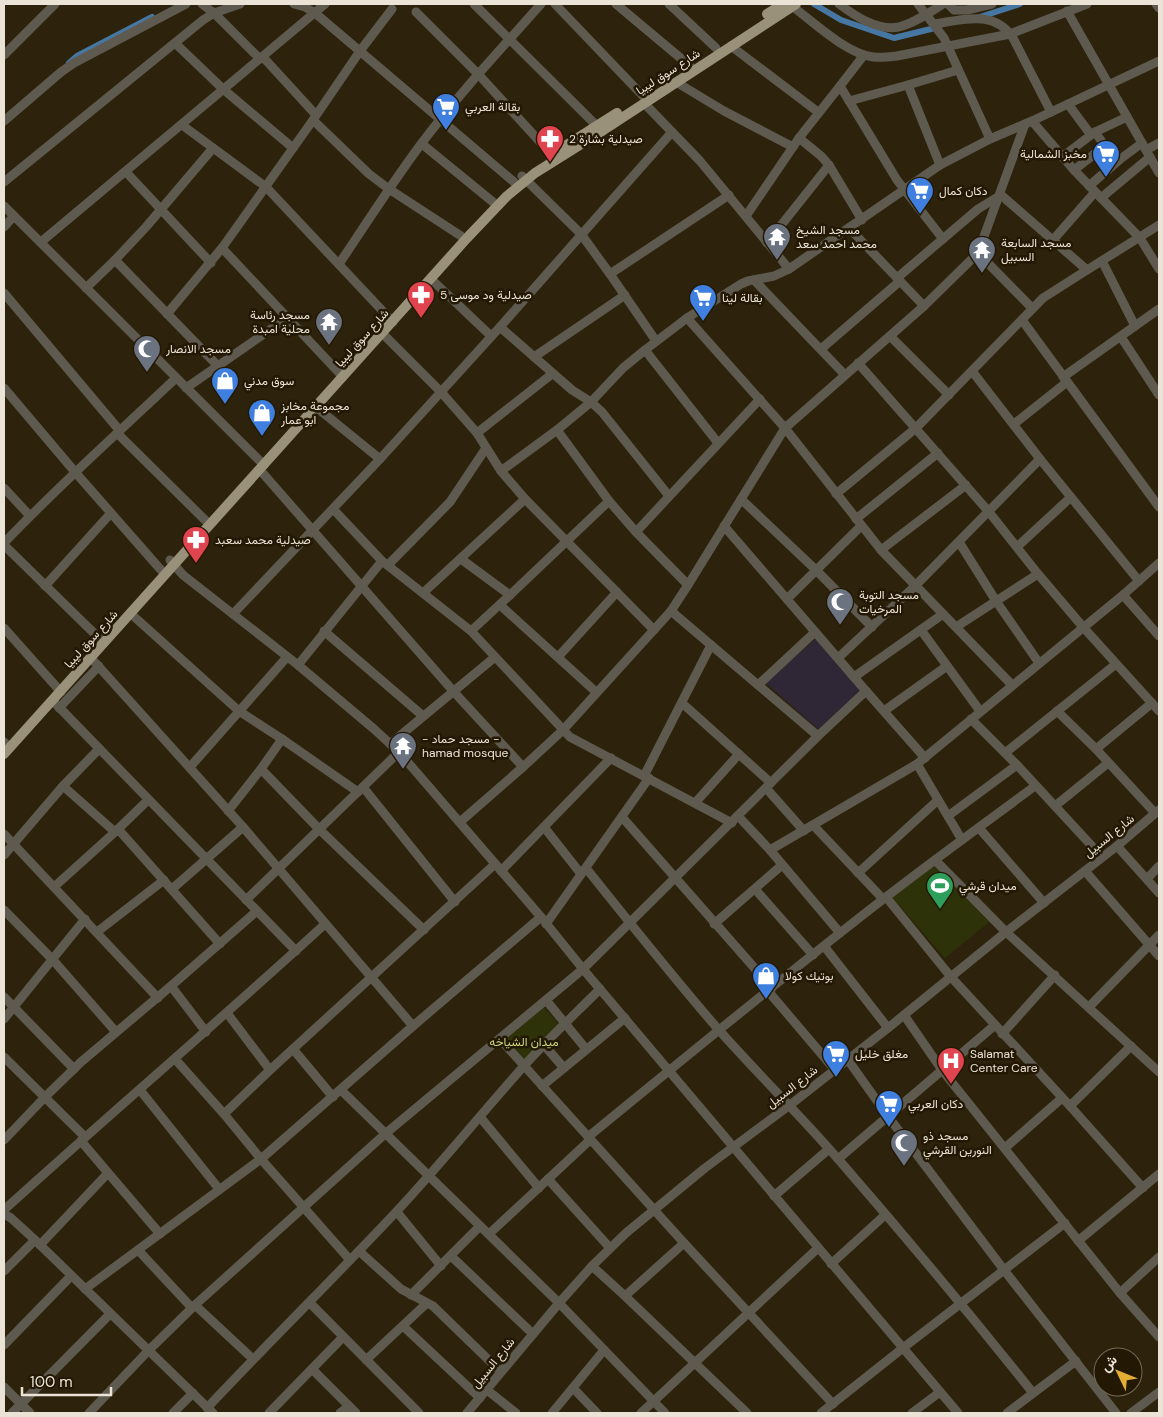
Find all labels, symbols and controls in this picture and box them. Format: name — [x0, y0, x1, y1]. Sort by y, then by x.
street label: شارع سوق ليبيا — [633, 45, 704, 99]
supermarket icon: بقالة العربي — [431, 92, 461, 131]
place label: بقالة العربي — [465, 99, 520, 117]
pharmacy icon: صيدلية بشارة 2 — [535, 124, 565, 163]
place label: صيدلية بشارة 2 — [569, 131, 643, 147]
supermarket icon: مخبز الشمالية — [1091, 139, 1121, 178]
place label: مخبز الشمالية — [1020, 146, 1087, 162]
supermarket icon: دكان كمال — [905, 176, 935, 215]
place label: دكان كمال — [939, 183, 988, 199]
temple icon: مسجد الشيخ محمد احمد سعد — [762, 222, 792, 261]
place label: مسجد الشيخ محمد احمد سعد — [796, 222, 877, 252]
temple icon: مسجد السابعة السبيل — [967, 235, 997, 274]
place label: مسجد السابعة السبيل — [1001, 235, 1071, 265]
pharmacy icon: صيدلية ود موسى 5 — [406, 280, 436, 319]
supermarket icon: بقالة لينا — [688, 283, 718, 322]
place label: صيدلية ود موسى 5 — [440, 287, 532, 303]
place label: بقالة لينا — [722, 290, 763, 306]
street label: شارع سوق ليبيا — [332, 305, 393, 371]
place label: مسجد رئاسة محلية امبدة — [250, 307, 310, 337]
temple icon: مسجد رئاسة محلية امبدة — [314, 307, 344, 346]
mosque icon: مسجد الانصار — [132, 334, 162, 373]
place label: مسجد الانصار — [165, 341, 231, 357]
shop icon: سوق مدني — [210, 366, 240, 405]
place label: سوق مدني — [244, 373, 294, 391]
shop icon: مجموعة مخابز ابو عمار — [247, 398, 277, 437]
place label: مجموعة مخابز ابو عمار — [280, 398, 349, 428]
pharmacy icon: صيدلية محمد سعبد — [181, 525, 211, 564]
place label: صيدلية محمد سعبد — [215, 532, 311, 548]
mosque icon: مسجد التوبة المرخيات — [825, 587, 855, 626]
place label: مسجد التوبة المرخيات — [859, 587, 919, 617]
street label: شارع سوق ليبيا — [61, 606, 122, 672]
temple icon: - مسجد حماد - hamad mosque — [388, 731, 418, 770]
place label: - مسجد حماد - hamad mosque — [422, 731, 509, 761]
street label: شارع السبيل — [1080, 811, 1138, 862]
sports icon: ميدان قرشي — [925, 871, 955, 910]
place label: ميدان قرشي — [959, 878, 1017, 896]
shop icon: بوتيك كولا — [751, 961, 781, 1000]
place label: بوتيك كولا — [785, 968, 834, 984]
park label: ميدان الشياخه — [489, 1034, 559, 1050]
supermarket icon: مغلق خليل — [821, 1039, 851, 1078]
place label: مغلق خليل — [855, 1046, 908, 1062]
hospital icon: Salamat Center Care — [936, 1046, 966, 1085]
place label: Salamat Center Care — [970, 1046, 1038, 1076]
street label: شارع السبيل — [763, 1062, 821, 1113]
supermarket icon: دكان العربي — [874, 1089, 904, 1128]
place label: دكان العربي — [908, 1096, 964, 1114]
mosque icon: مسجد ذو النورين القرشي — [889, 1128, 919, 1167]
place label: مسجد ذو النورين القرشي — [923, 1128, 992, 1160]
street label: شارع السبيل — [468, 1334, 519, 1392]
north arrow — [1093, 1347, 1143, 1397]
text: ش — [1096, 1351, 1121, 1375]
scale bar — [22, 1364, 111, 1396]
text: 100 m — [30, 1372, 73, 1392]

